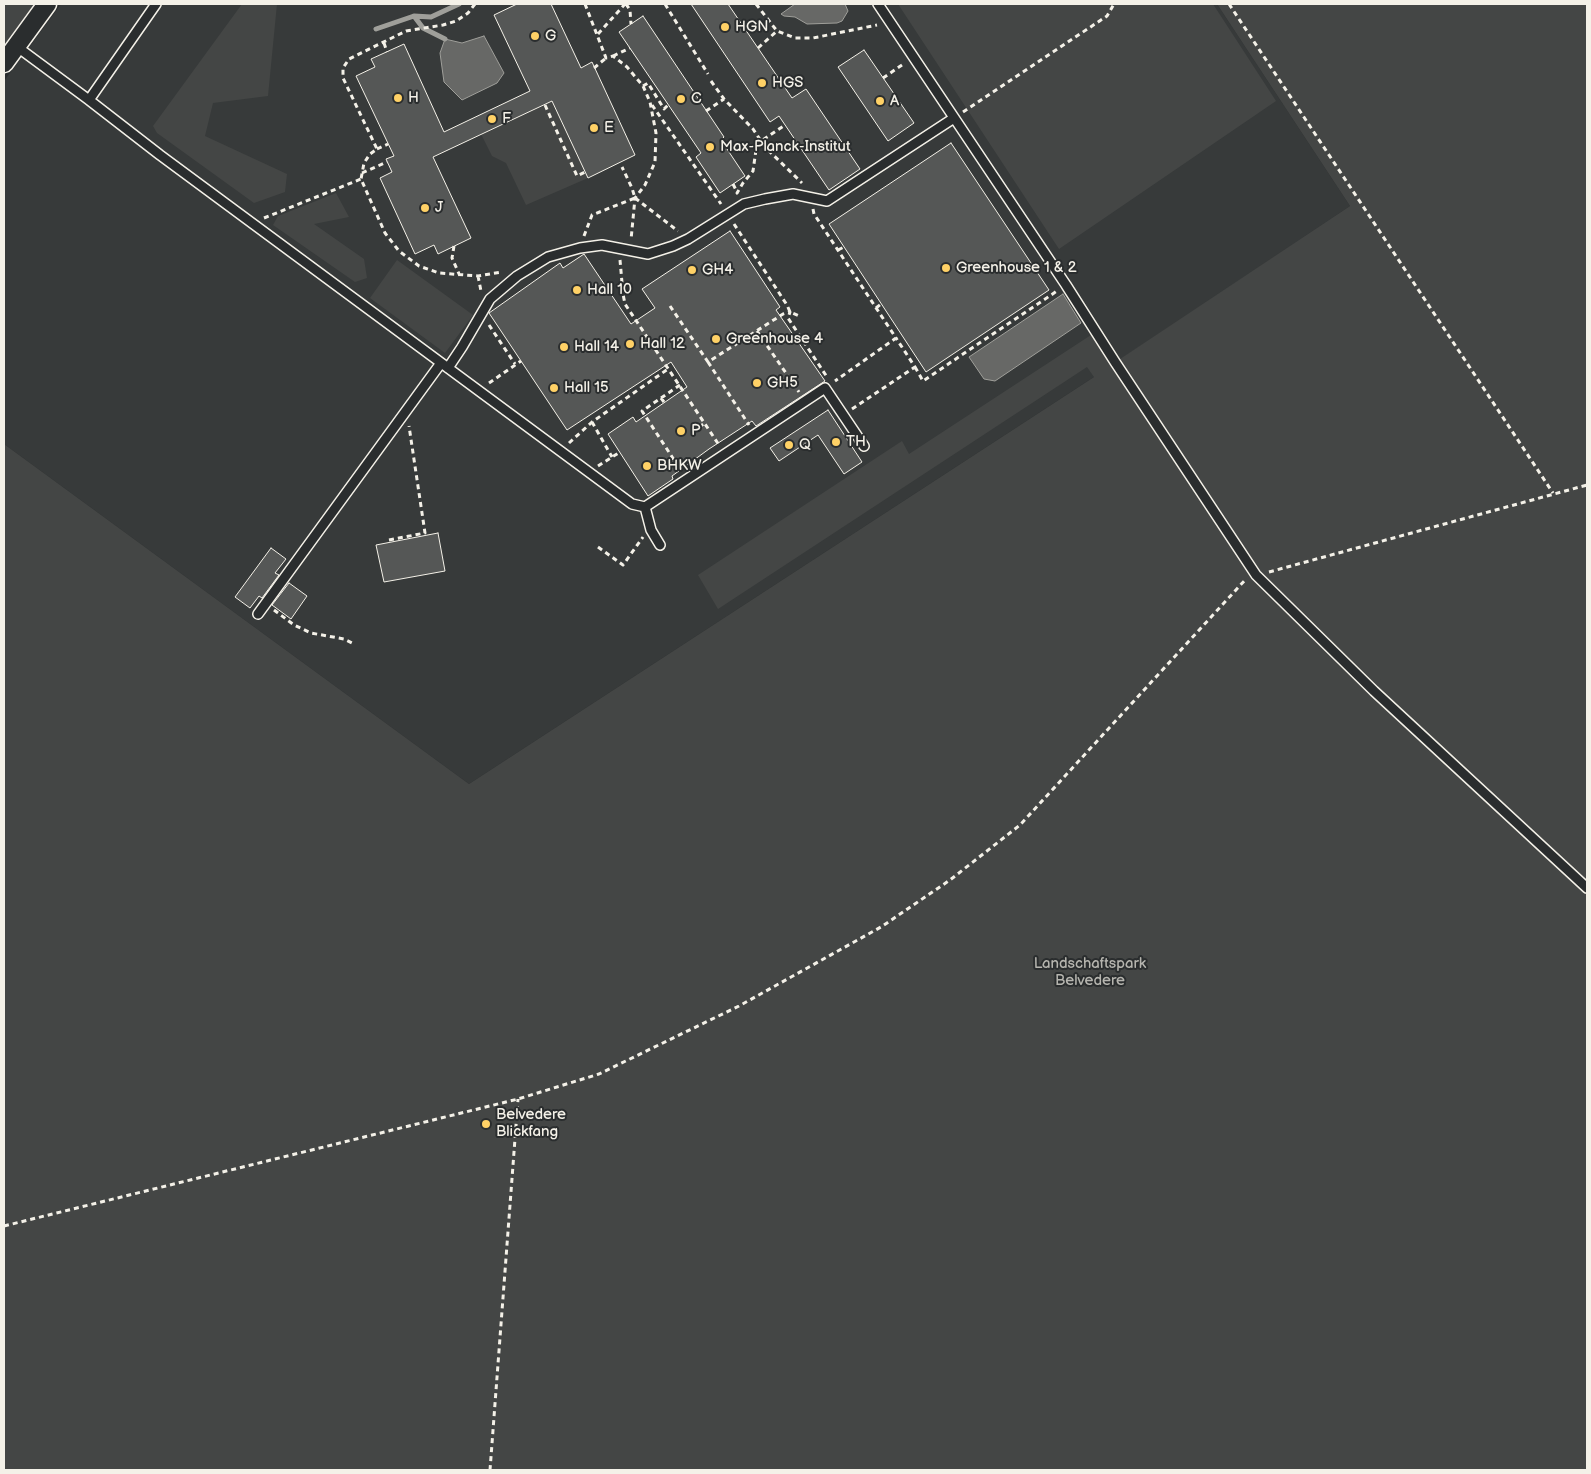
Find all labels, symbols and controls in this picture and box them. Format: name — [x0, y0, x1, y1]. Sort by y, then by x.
place label: HGN — [735, 18, 768, 36]
marker: HGN — [719, 21, 731, 33]
place label: G — [545, 27, 556, 45]
marker: G — [529, 30, 541, 42]
place label: HGS — [772, 74, 803, 92]
marker: HGS — [756, 77, 768, 89]
place label: H — [408, 89, 419, 107]
place label: C — [691, 90, 702, 108]
marker: H — [392, 92, 404, 104]
place label: A — [890, 92, 899, 110]
marker: C — [675, 93, 687, 105]
marker: A — [874, 95, 886, 107]
place label: F — [502, 110, 511, 128]
marker: F — [486, 113, 498, 125]
place label: E — [604, 119, 614, 137]
marker: E — [588, 122, 600, 134]
place label: Max-Planck-Institut — [720, 138, 851, 156]
marker: Max-Planck-Institut — [704, 141, 716, 153]
place label: J — [435, 199, 443, 217]
marker: J — [419, 202, 431, 214]
place label: Greenhouse 1 & 2 — [956, 259, 1077, 277]
place label: GH4 — [702, 261, 733, 279]
marker: Greenhouse 1 & 2 — [940, 262, 952, 274]
marker: GH4 — [686, 264, 698, 276]
place label: Hall 10 — [587, 281, 632, 299]
marker: Hall 10 — [571, 284, 583, 296]
place label: Greenhouse 4 — [726, 330, 823, 348]
marker: Greenhouse 4 — [710, 333, 722, 345]
place label: Hall 12 — [640, 335, 685, 353]
place label: Hall 14 — [574, 338, 619, 356]
marker: Hall 12 — [624, 338, 636, 350]
marker: Hall 14 — [558, 341, 570, 353]
place label: GH5 — [767, 374, 798, 392]
marker: GH5 — [751, 377, 763, 389]
place label: Hall 15 — [564, 379, 609, 397]
marker: Hall 15 — [548, 382, 560, 394]
place label: P — [691, 422, 700, 440]
marker: P — [675, 425, 687, 437]
place label: TH — [846, 433, 866, 451]
place label: Q — [799, 436, 811, 454]
marker: TH — [830, 436, 842, 448]
marker: Q — [783, 439, 795, 451]
place label: BHKW — [657, 457, 702, 475]
marker: BHKW — [641, 460, 653, 472]
park label: Landschaftspark Belvedere — [1034, 955, 1146, 990]
place label: Belvedere Blickfang — [496, 1106, 566, 1141]
marker: Belvedere Blickfang — [480, 1118, 492, 1130]

